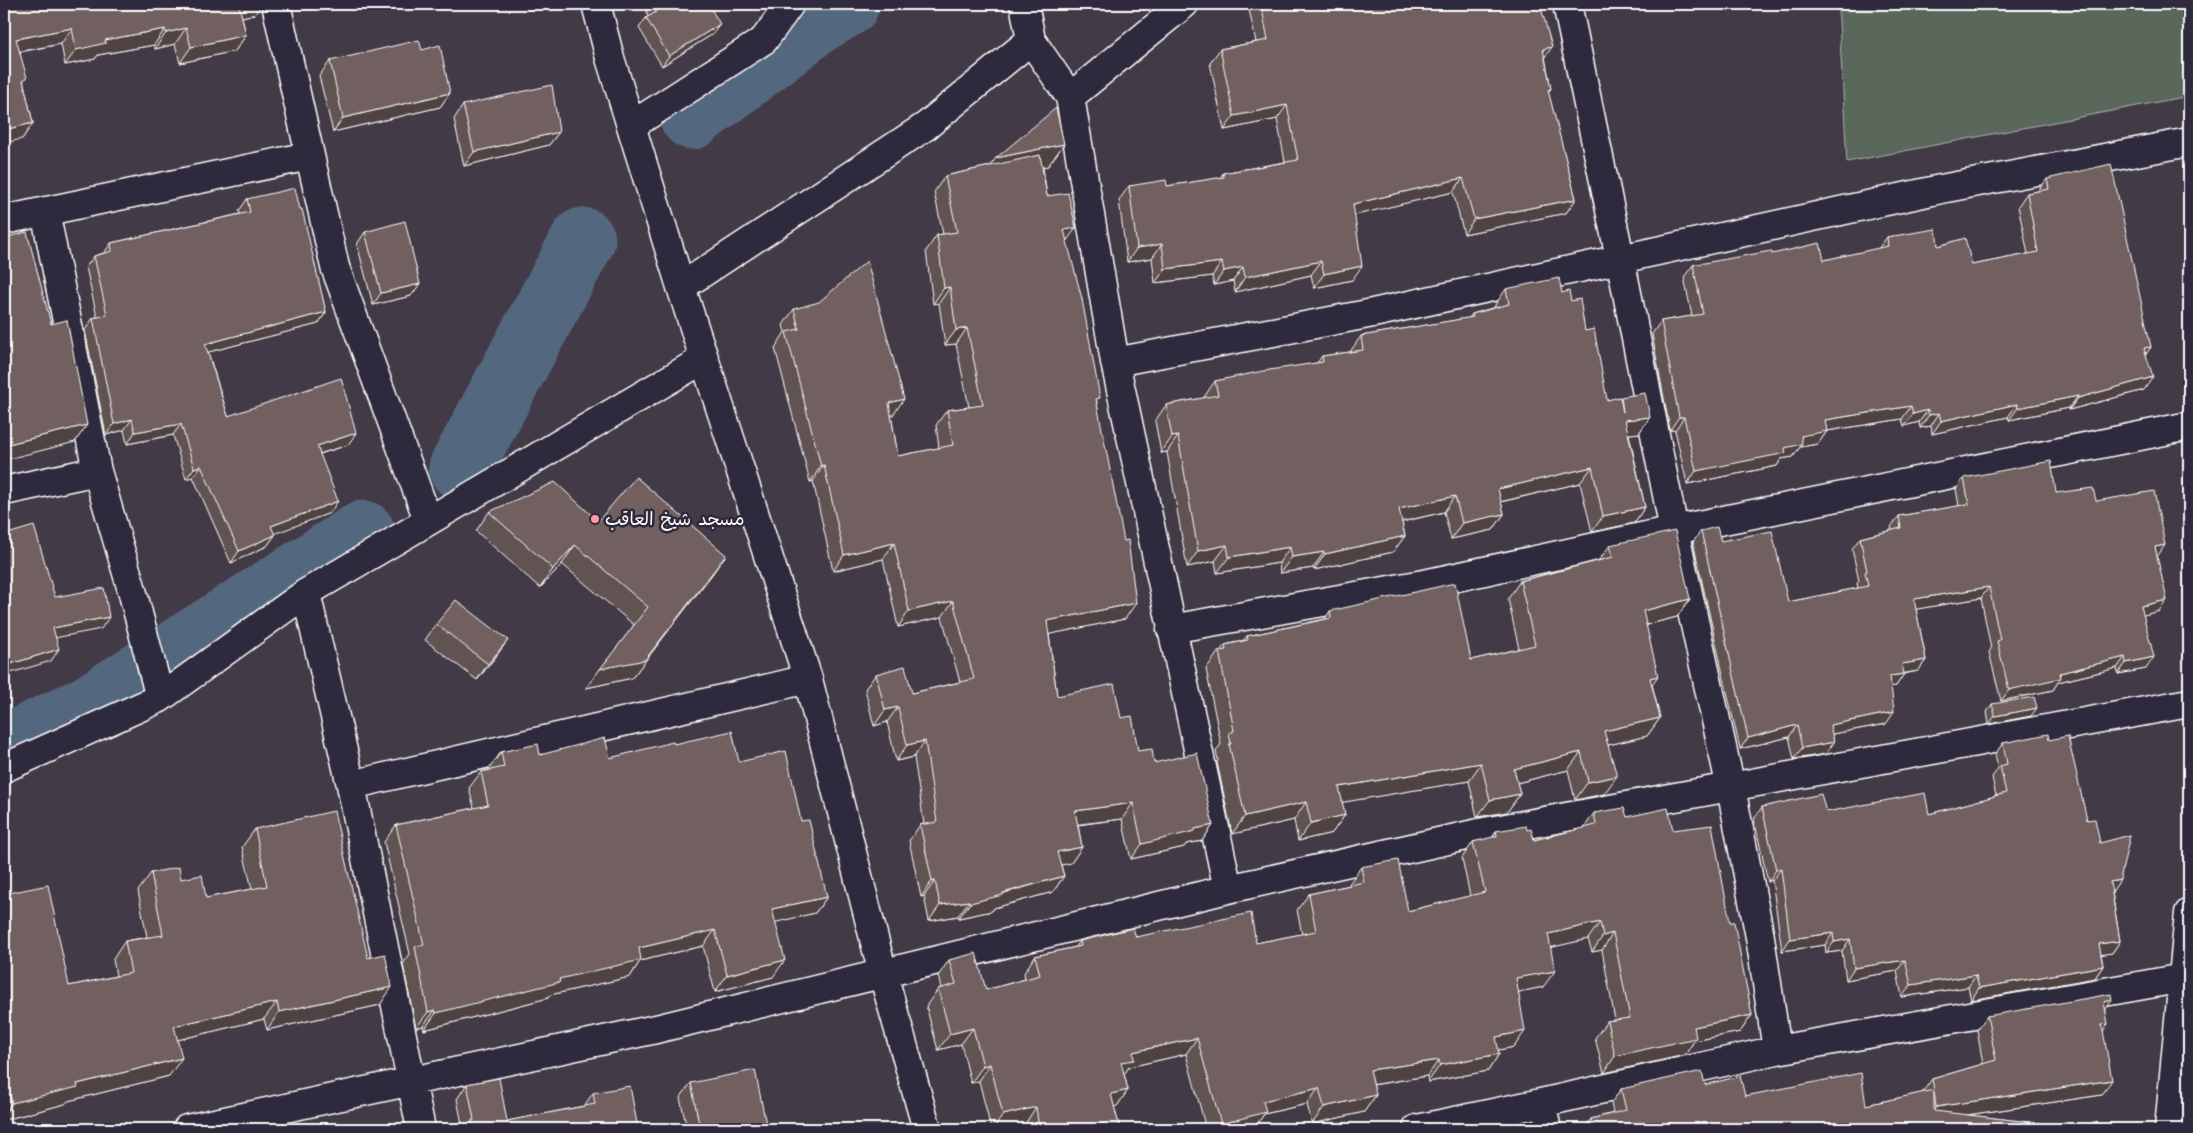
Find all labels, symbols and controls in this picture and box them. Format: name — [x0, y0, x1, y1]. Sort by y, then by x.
place label: مسجد شيخ العاقب — [605, 507, 745, 532]
marker: مسجد شيخ العاقب — [589, 513, 601, 525]

